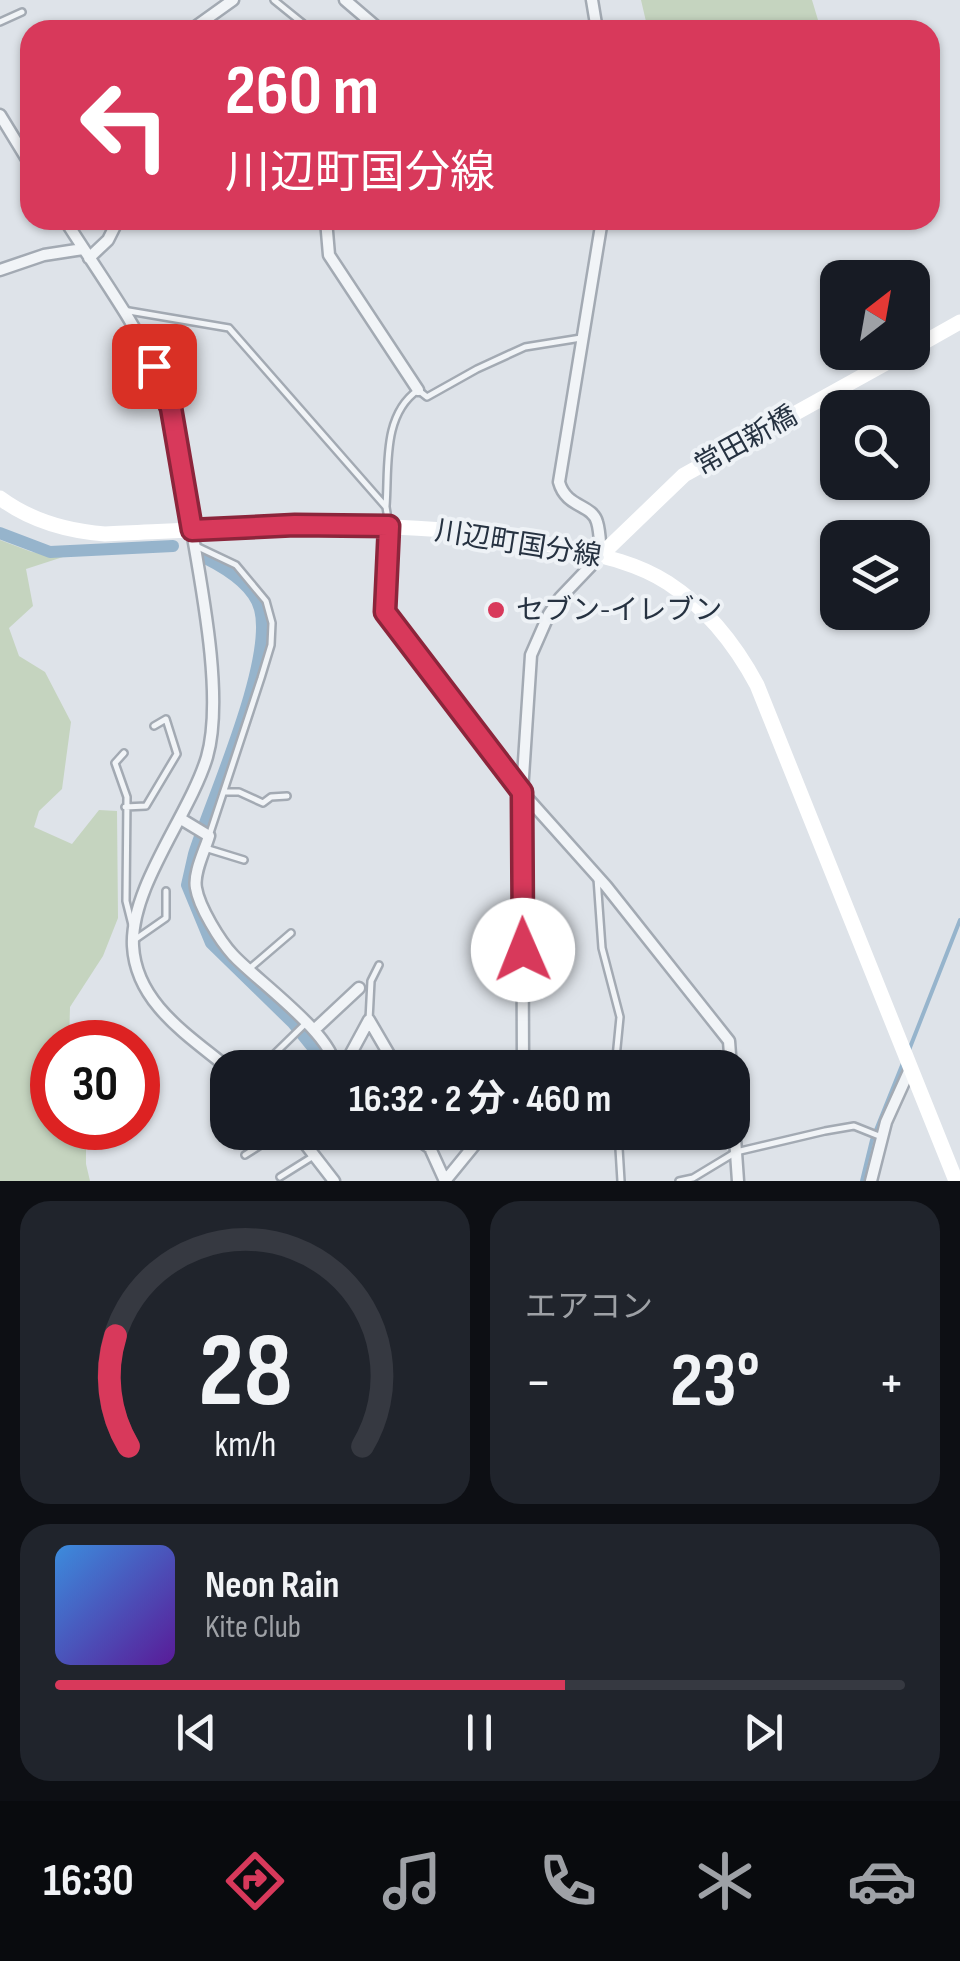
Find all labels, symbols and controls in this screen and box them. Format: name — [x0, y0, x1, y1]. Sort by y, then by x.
text: 260 m — [225, 50, 379, 134]
icon: left — [60, 60, 190, 190]
text: 川辺町国分線 — [225, 146, 495, 201]
north arrow — [820, 260, 930, 370]
map controls — [820, 260, 930, 630]
pin — [112, 324, 197, 409]
icon: arrive — [127, 339, 182, 394]
button: search — [820, 390, 930, 500]
street label: 常田新橋 — [689, 399, 803, 483]
street label: 川辺町国分線 — [432, 515, 604, 573]
button: layers — [820, 520, 930, 630]
place label: セブン-イレブン — [516, 594, 722, 627]
marker: セブン-イレブン — [485, 599, 507, 621]
position arrow — [471, 898, 575, 1002]
speed limit sign: 30 — [30, 1020, 160, 1150]
text: 16:32 · 2 分 · 460 m — [349, 1077, 611, 1122]
text: エアコン — [525, 1288, 653, 1327]
text: 28 — [198, 1310, 292, 1435]
text: 23° — [670, 1337, 760, 1428]
text: − — [525, 1350, 552, 1417]
text: + — [878, 1350, 905, 1417]
text: km/h — [214, 1424, 276, 1467]
text: Neon Rain — [205, 1563, 339, 1608]
text: Kite Club — [205, 1608, 301, 1647]
icon: previous — [169, 1705, 224, 1760]
icon: pause — [452, 1705, 507, 1760]
icon: next — [736, 1705, 791, 1760]
icon: directions — [220, 1846, 290, 1916]
icon: music — [377, 1846, 447, 1916]
icon: phone — [533, 1846, 603, 1916]
icon: climate — [690, 1846, 760, 1916]
icon: car — [847, 1846, 917, 1916]
text: 16:30 — [43, 1854, 134, 1909]

